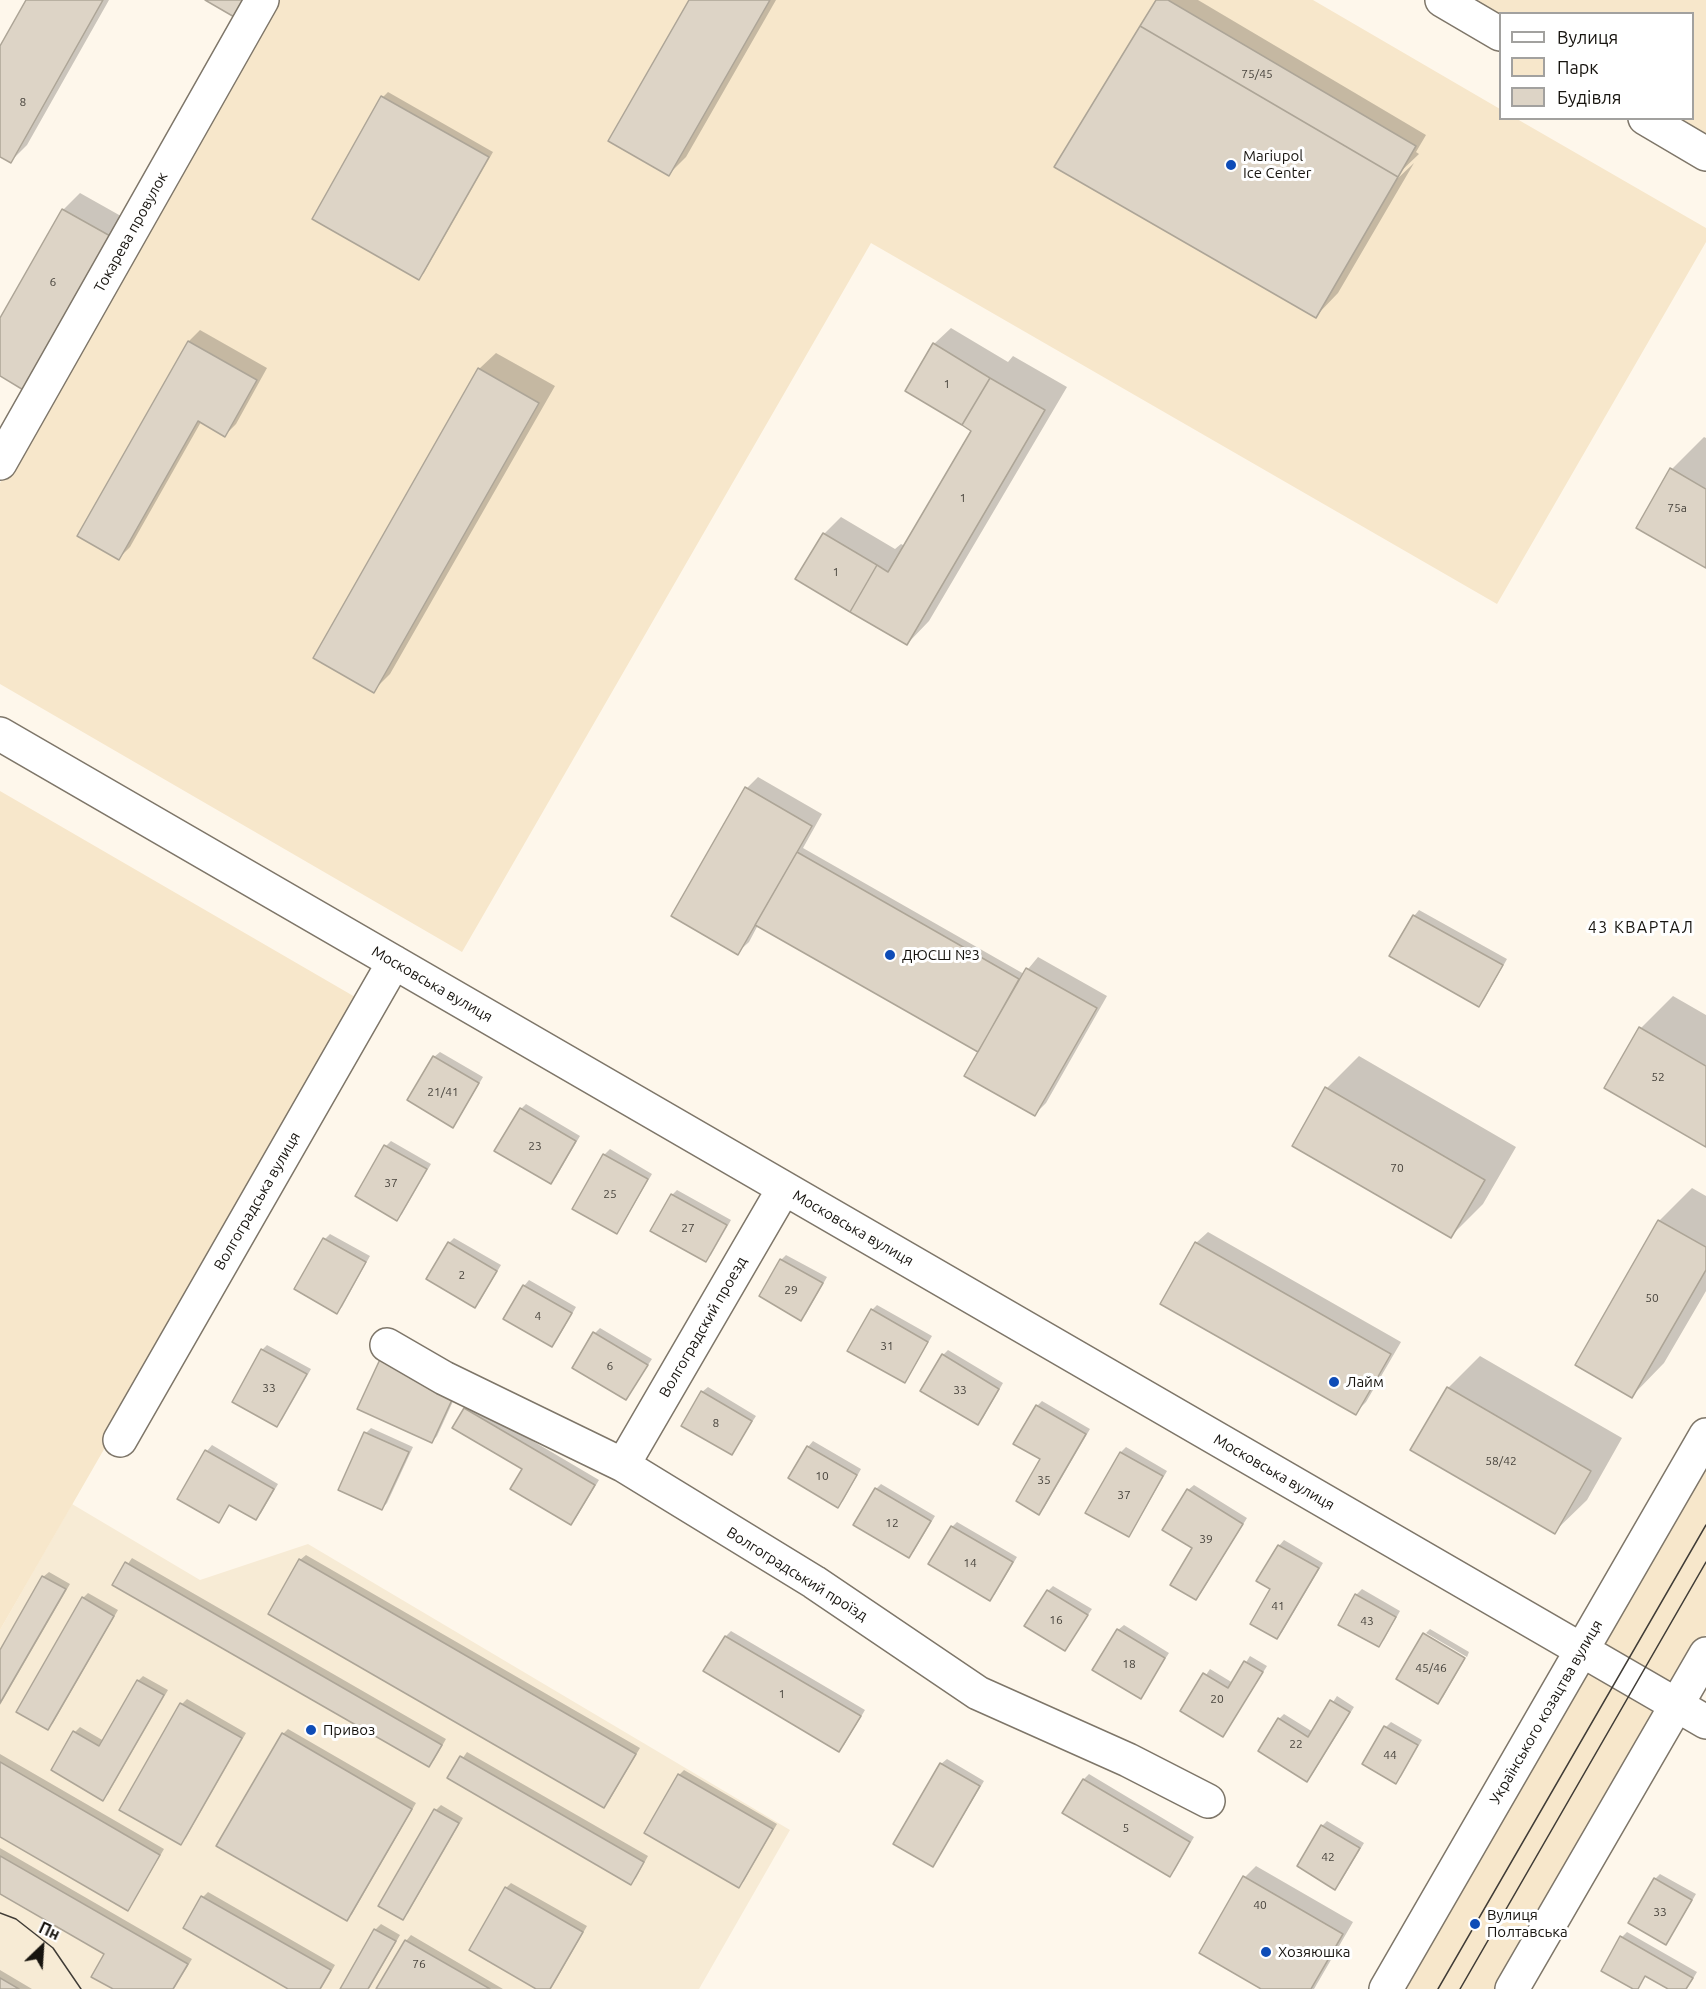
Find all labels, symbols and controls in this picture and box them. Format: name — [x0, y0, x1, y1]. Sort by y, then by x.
legend — [1499, 12, 1694, 120]
text: Вулиця — [1557, 27, 1618, 47]
text: Парк — [1557, 57, 1598, 77]
house number: 75/45 — [1241, 67, 1273, 81]
text: Будівля — [1557, 87, 1622, 107]
house number: 8 — [20, 95, 26, 109]
place label: Mariupol Ice Center — [1243, 147, 1311, 182]
marker: Mariupol Ice Center — [1224, 158, 1238, 172]
street label: Токарева провулок — [90, 169, 172, 295]
house number: 6 — [50, 275, 56, 289]
house number: 1 — [944, 377, 950, 391]
house number: 1 — [960, 491, 966, 505]
house number: 75а — [1667, 501, 1687, 515]
house number: 1 — [833, 565, 839, 579]
district label: 43 КВАРТАЛ — [1588, 918, 1694, 938]
street label: Московська вулиця — [368, 942, 496, 1026]
place label: ДЮСШ №3 — [902, 946, 980, 964]
marker: ДЮСШ №3 — [883, 948, 897, 962]
house number: 52 — [1651, 1070, 1665, 1084]
house number: 21/41 — [427, 1085, 459, 1099]
street label: Волгоградська вулиця — [210, 1129, 304, 1273]
house number: 23 — [528, 1139, 542, 1153]
house number: 70 — [1390, 1161, 1404, 1175]
house number: 37 — [384, 1176, 398, 1190]
street label: Московська вулиця — [789, 1186, 917, 1270]
house number: 25 — [603, 1187, 617, 1201]
house number: 27 — [681, 1221, 695, 1235]
street label: Волгоградский проезд — [655, 1253, 751, 1401]
house number: 2 — [459, 1268, 465, 1282]
house number: 29 — [784, 1283, 798, 1297]
house number: 50 — [1645, 1291, 1659, 1305]
house number: 4 — [535, 1309, 541, 1323]
house number: 31 — [880, 1339, 894, 1353]
house number: 6 — [607, 1359, 613, 1373]
place label: Лайм — [1346, 1373, 1384, 1391]
marker: Лайм — [1327, 1375, 1341, 1389]
house number: 33 — [262, 1381, 276, 1395]
house number: 33 — [953, 1383, 967, 1397]
house number: 8 — [713, 1416, 719, 1430]
street label: Московська вулиця — [1210, 1430, 1338, 1514]
house number: 58/42 — [1485, 1454, 1517, 1468]
house number: 10 — [815, 1469, 829, 1483]
house number: 35 — [1037, 1473, 1051, 1487]
house number: 37 — [1117, 1488, 1131, 1502]
house number: 12 — [885, 1516, 899, 1530]
street label: Волгоградський проїзд — [723, 1523, 871, 1625]
house number: 39 — [1199, 1532, 1213, 1546]
house number: 14 — [963, 1556, 977, 1570]
house number: 41 — [1271, 1599, 1285, 1613]
house number: 16 — [1049, 1613, 1063, 1627]
house number: 43 — [1360, 1614, 1374, 1628]
street label: Українського козацтва вулиця — [1486, 1617, 1606, 1807]
house number: 18 — [1122, 1657, 1136, 1671]
house number: 45/46 — [1415, 1661, 1447, 1675]
house number: 1 — [779, 1687, 785, 1701]
house number: 20 — [1210, 1692, 1224, 1706]
place label: Привоз — [323, 1721, 375, 1739]
marker: Привоз — [304, 1723, 318, 1737]
house number: 22 — [1289, 1737, 1303, 1751]
house number: 44 — [1383, 1748, 1397, 1762]
house number: 5 — [1123, 1821, 1129, 1835]
house number: 42 — [1321, 1850, 1335, 1864]
house number: 40 — [1253, 1898, 1267, 1912]
house number: 33 — [1653, 1905, 1667, 1919]
place label: Вулиця Полтавська — [1487, 1906, 1568, 1941]
north arrow — [12, 1917, 72, 1977]
marker: Вулиця Полтавська — [1468, 1917, 1482, 1931]
text: Пн — [36, 1918, 63, 1943]
place label: Хозяюшка — [1278, 1943, 1350, 1961]
marker: Хозяюшка — [1259, 1945, 1273, 1959]
house number: 76 — [412, 1957, 426, 1971]

